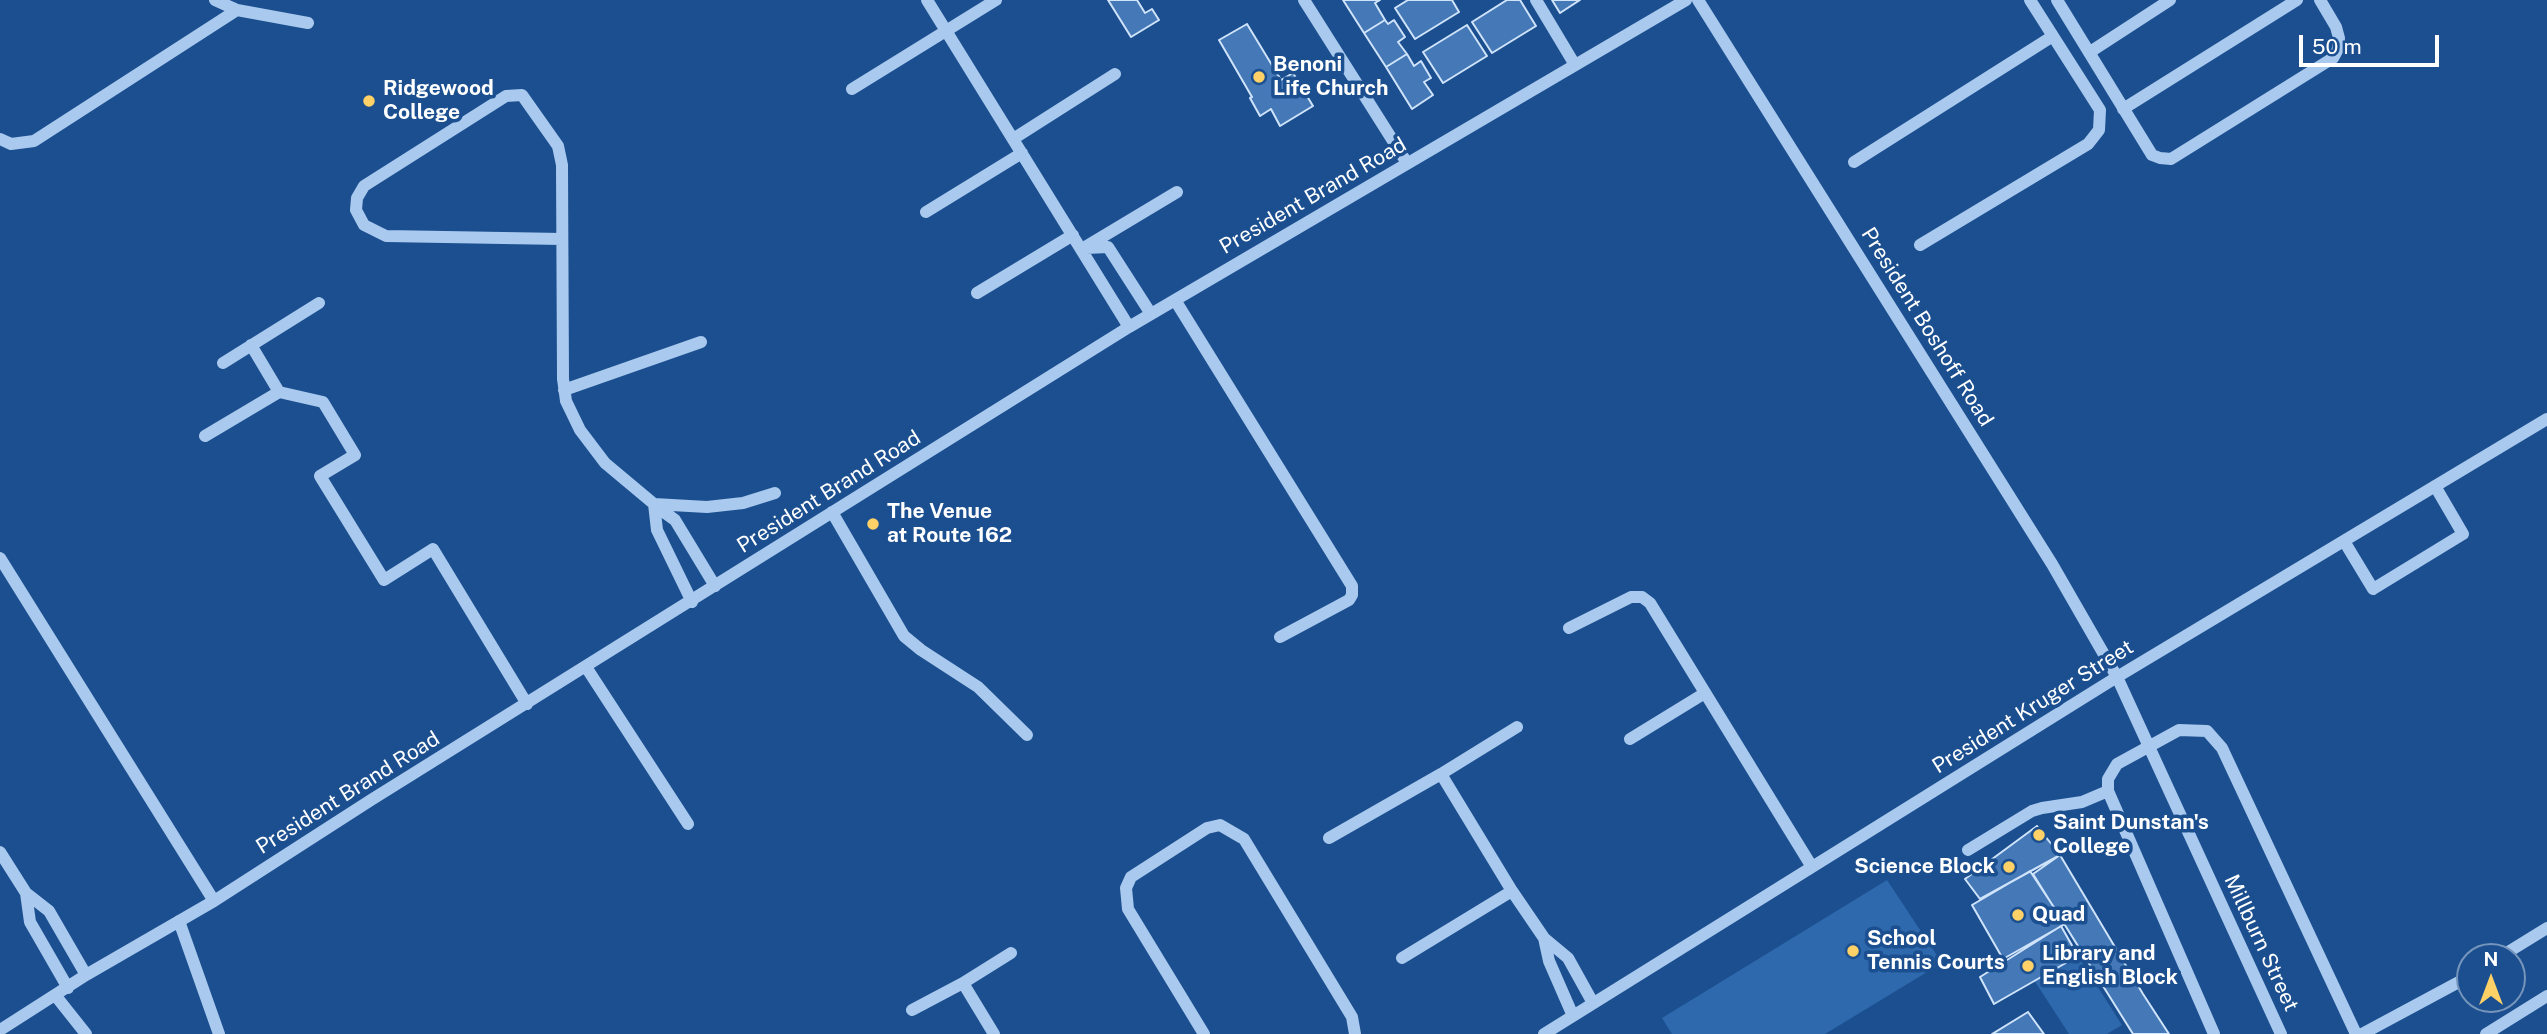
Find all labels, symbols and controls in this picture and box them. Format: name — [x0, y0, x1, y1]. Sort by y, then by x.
scale bar — [2302, 21, 2442, 65]
text: 50 m — [2312, 34, 2362, 59]
place label: Benoni Life Church — [1273, 52, 1388, 102]
marker: Benoni Life Church — [1251, 69, 1267, 85]
place label: Ridgewood College — [383, 76, 494, 126]
marker: Ridgewood College — [361, 93, 377, 109]
street label: President Brand Road — [1215, 132, 1411, 260]
street label: President Boshoff Road — [1856, 223, 1998, 431]
street label: President Brand Road — [733, 425, 925, 559]
place label: The Venue at Route 162 — [887, 499, 1012, 549]
marker: The Venue at Route 162 — [865, 516, 881, 532]
street label: President Kruger Street — [1928, 635, 2138, 779]
street label: President Brand Road — [252, 726, 444, 860]
place label: Saint Dunstan's College — [2053, 810, 2209, 860]
marker: Saint Dunstan's College — [2031, 827, 2047, 843]
place label: Science Block — [1854, 854, 1995, 880]
marker: Science Block — [2001, 859, 2017, 875]
street label: Millburn Street — [2218, 871, 2304, 1015]
place label: Quad — [2032, 902, 2085, 928]
marker: Quad — [2010, 907, 2026, 923]
place label: School Tennis Courts — [1867, 926, 2005, 976]
place label: Library and English Block — [2042, 941, 2178, 991]
marker: School Tennis Courts — [1845, 943, 1861, 959]
north arrow — [2456, 943, 2526, 1013]
text: N — [2484, 948, 2498, 970]
marker: Library and English Block — [2020, 958, 2036, 974]

